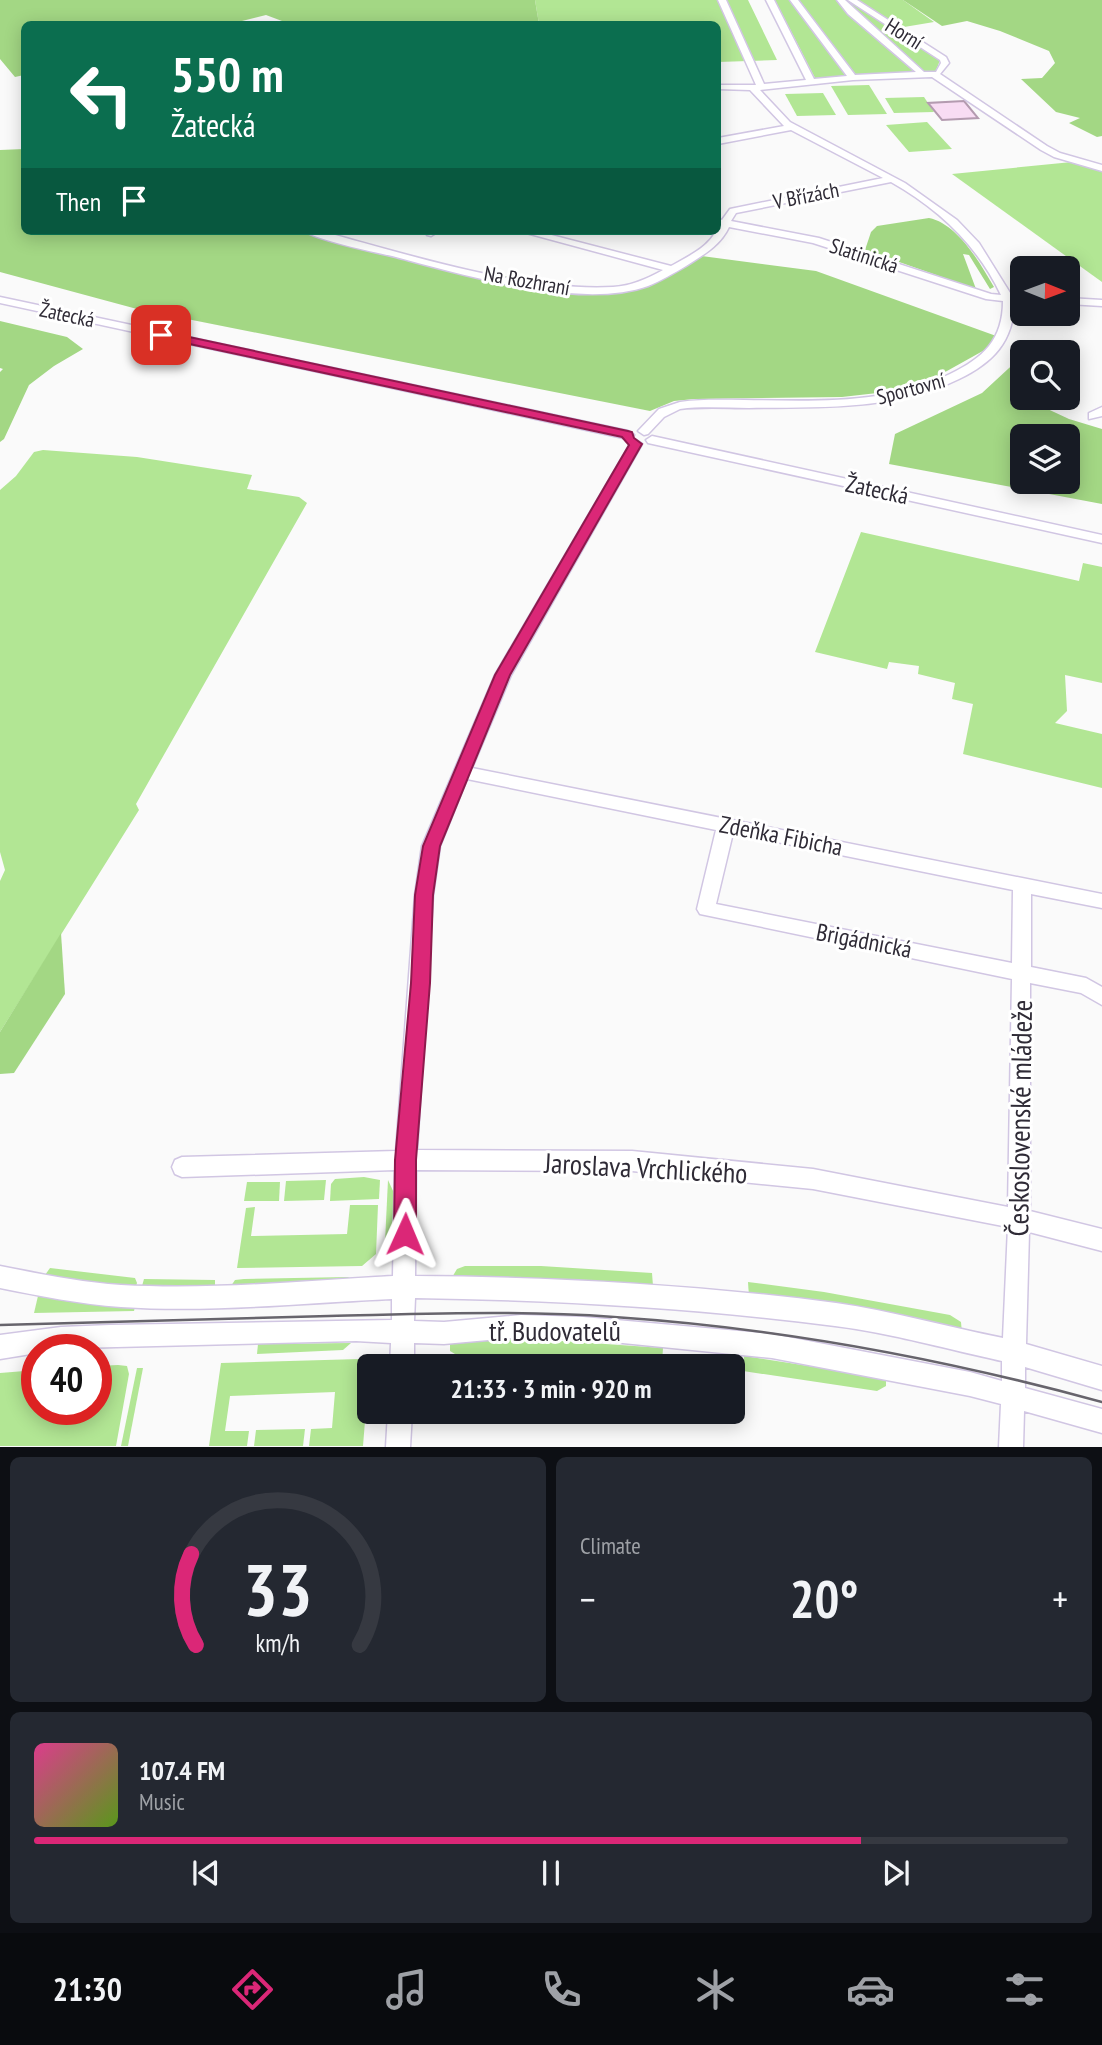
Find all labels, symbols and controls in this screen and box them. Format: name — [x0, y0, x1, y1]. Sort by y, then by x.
street label: Horní — [880, 12, 929, 56]
text: 550 m — [171, 42, 284, 106]
icon: left — [56, 49, 147, 140]
text: Žatecká — [171, 104, 255, 146]
street label: V Břízách — [770, 176, 841, 215]
icon: arrive — [115, 182, 153, 220]
text: Then — [56, 185, 101, 218]
street label: Slatinická — [826, 232, 902, 279]
north arrow — [1010, 256, 1080, 326]
map controls — [1010, 256, 1080, 494]
street label: Na Rozhraní — [482, 260, 573, 301]
street label: Žatecká — [37, 296, 97, 333]
pin — [131, 305, 191, 365]
icon: arrive — [142, 316, 180, 354]
button: search — [1010, 340, 1080, 410]
street label: Sportovní — [874, 366, 949, 411]
button: layers — [1010, 424, 1080, 494]
street label: Žatecká — [843, 468, 911, 511]
street label: Zdeňka Fibicha — [717, 808, 845, 863]
street label: Brigádnická — [814, 916, 914, 965]
street label: Československé mládeže — [999, 999, 1040, 1237]
street label: Jaroslava Vrchlického — [543, 1144, 748, 1191]
position arrow — [368, 1197, 442, 1271]
street label: tř. Budovatelů — [489, 1312, 621, 1349]
speed limit sign: 40 — [21, 1334, 112, 1425]
text: 21:33 · 3 min · 920 m — [451, 1372, 651, 1405]
text: Climate — [580, 1531, 641, 1560]
text: 33 — [243, 1542, 313, 1636]
text: 20° — [790, 1565, 858, 1632]
text: − — [580, 1574, 596, 1623]
text: + — [1052, 1574, 1068, 1623]
text: km/h — [256, 1627, 300, 1659]
text: 107.4 FM — [139, 1754, 225, 1787]
text: Music — [139, 1787, 185, 1816]
icon: previous — [187, 1854, 225, 1892]
icon: pause — [532, 1854, 570, 1892]
icon: next — [877, 1854, 915, 1892]
icon: directions — [228, 1965, 277, 2014]
icon: music — [382, 1965, 431, 2014]
icon: phone — [537, 1965, 586, 2014]
icon: climate — [691, 1965, 740, 2014]
icon: car — [846, 1965, 895, 2014]
icon: filters — [1000, 1965, 1049, 2014]
text: 21:30 — [53, 1968, 122, 2010]

